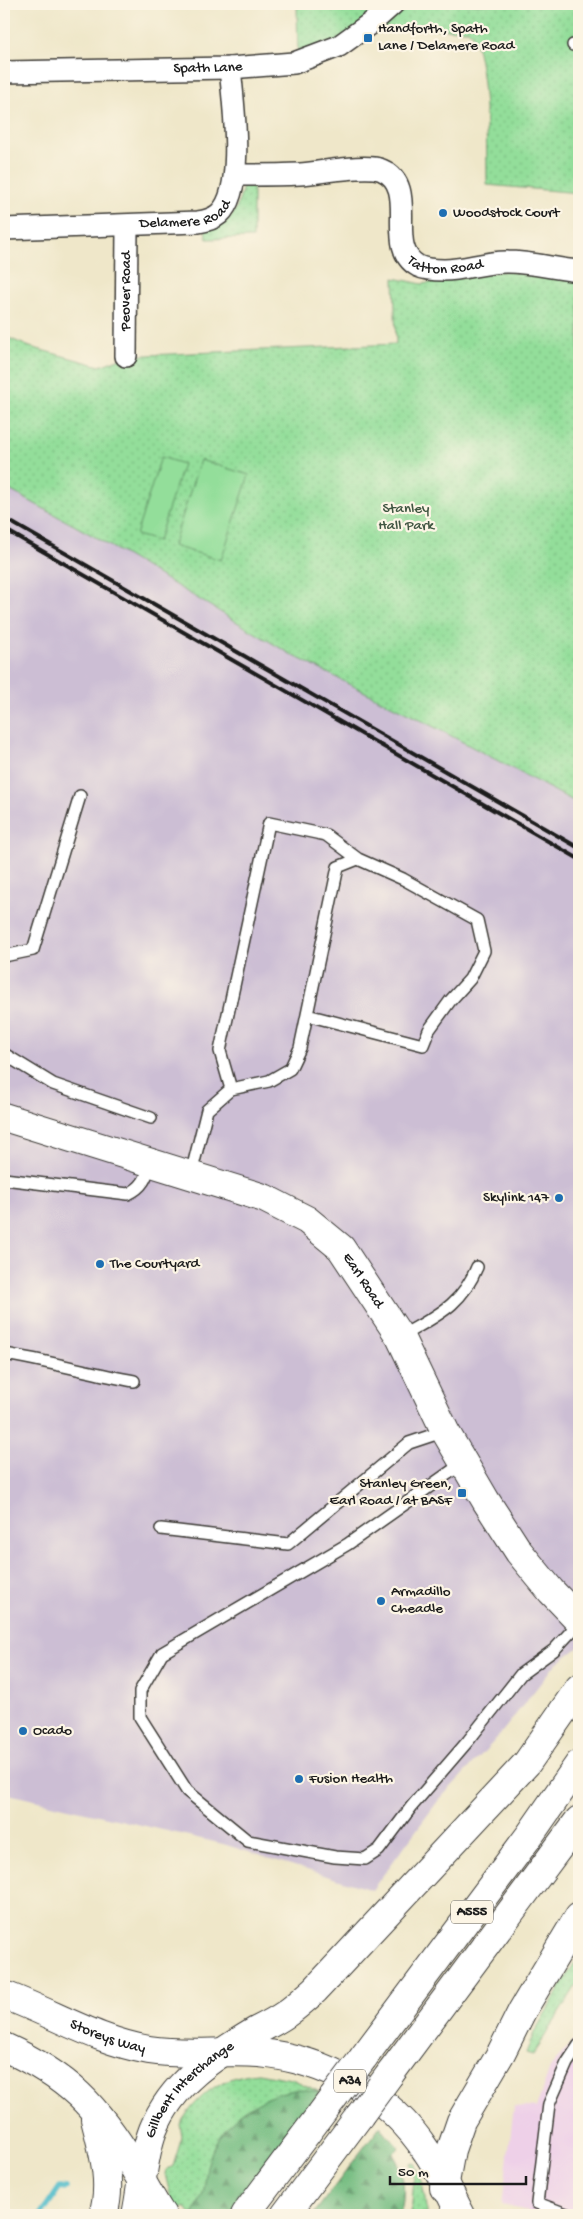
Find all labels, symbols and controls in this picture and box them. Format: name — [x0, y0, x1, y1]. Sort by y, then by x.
place label: Handforth, Spath Lane / Delamere Road — [378, 20, 516, 55]
marker: Handforth, Spath Lane / Delamere Road — [362, 32, 374, 44]
street label: Spath Lane — [173, 58, 243, 78]
street label: Delamere Road — [138, 196, 236, 233]
place label: Woodstock Court — [453, 204, 561, 222]
marker: Woodstock Court — [437, 207, 449, 219]
street label: Peover Road — [117, 250, 136, 332]
street label: Tatton Road — [402, 252, 486, 279]
park label: Stanley Hall Park — [378, 500, 435, 535]
place label: Skylink 147 — [483, 1189, 550, 1207]
marker: Skylink 147 — [553, 1192, 565, 1204]
street label: Earl Road — [338, 1250, 388, 1313]
place label: The Courtyard — [109, 1255, 201, 1273]
marker: The Courtyard — [94, 1258, 106, 1270]
place label: Stanley Green, Earl Road / at BASF — [330, 1475, 453, 1510]
marker: Stanley Green, Earl Road / at BASF — [456, 1487, 468, 1499]
place label: Armadillo Cheadle — [391, 1583, 451, 1618]
marker: Armadillo Cheadle — [375, 1595, 387, 1607]
place label: Ocado — [33, 1722, 72, 1740]
marker: Ocado — [17, 1725, 29, 1737]
place label: Fusion Health — [308, 1770, 393, 1788]
marker: Fusion Health — [293, 1773, 305, 1785]
road number: A555 — [451, 1900, 493, 1924]
street label: Storeys Way — [67, 2016, 147, 2058]
street label: Gillbent Interchange — [142, 2037, 238, 2141]
road number: A34 — [334, 2070, 366, 2092]
scale bar — [390, 2154, 527, 2186]
text: 50 m — [398, 2164, 429, 2182]

